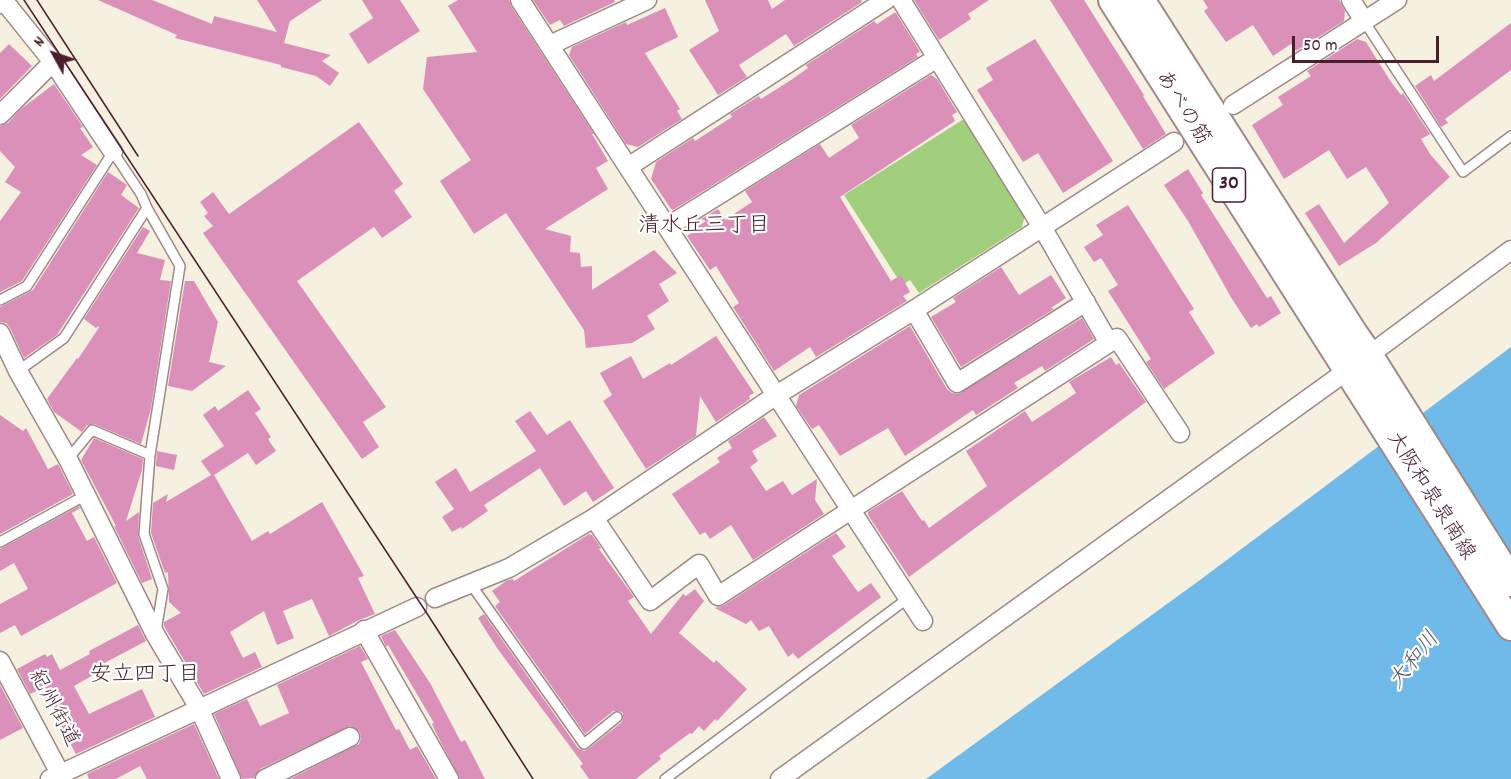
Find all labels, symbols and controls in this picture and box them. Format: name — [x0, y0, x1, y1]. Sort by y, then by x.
north arrow — [24, 24, 84, 84]
scale bar — [1295, 24, 1442, 62]
text: N — [28, 32, 51, 53]
text: 50 m — [1303, 34, 1338, 59]
street label: あべの筋 — [1148, 67, 1214, 151]
road number: 30 — [1212, 168, 1246, 202]
district label: 清水丘三丁目 — [638, 215, 770, 241]
street label: 大阪和泉泉南線 — [1379, 428, 1479, 566]
water label: 大和川 — [1385, 628, 1447, 696]
district label: 安立四丁目 — [90, 664, 200, 690]
street label: 紀州街道 — [21, 666, 83, 752]

